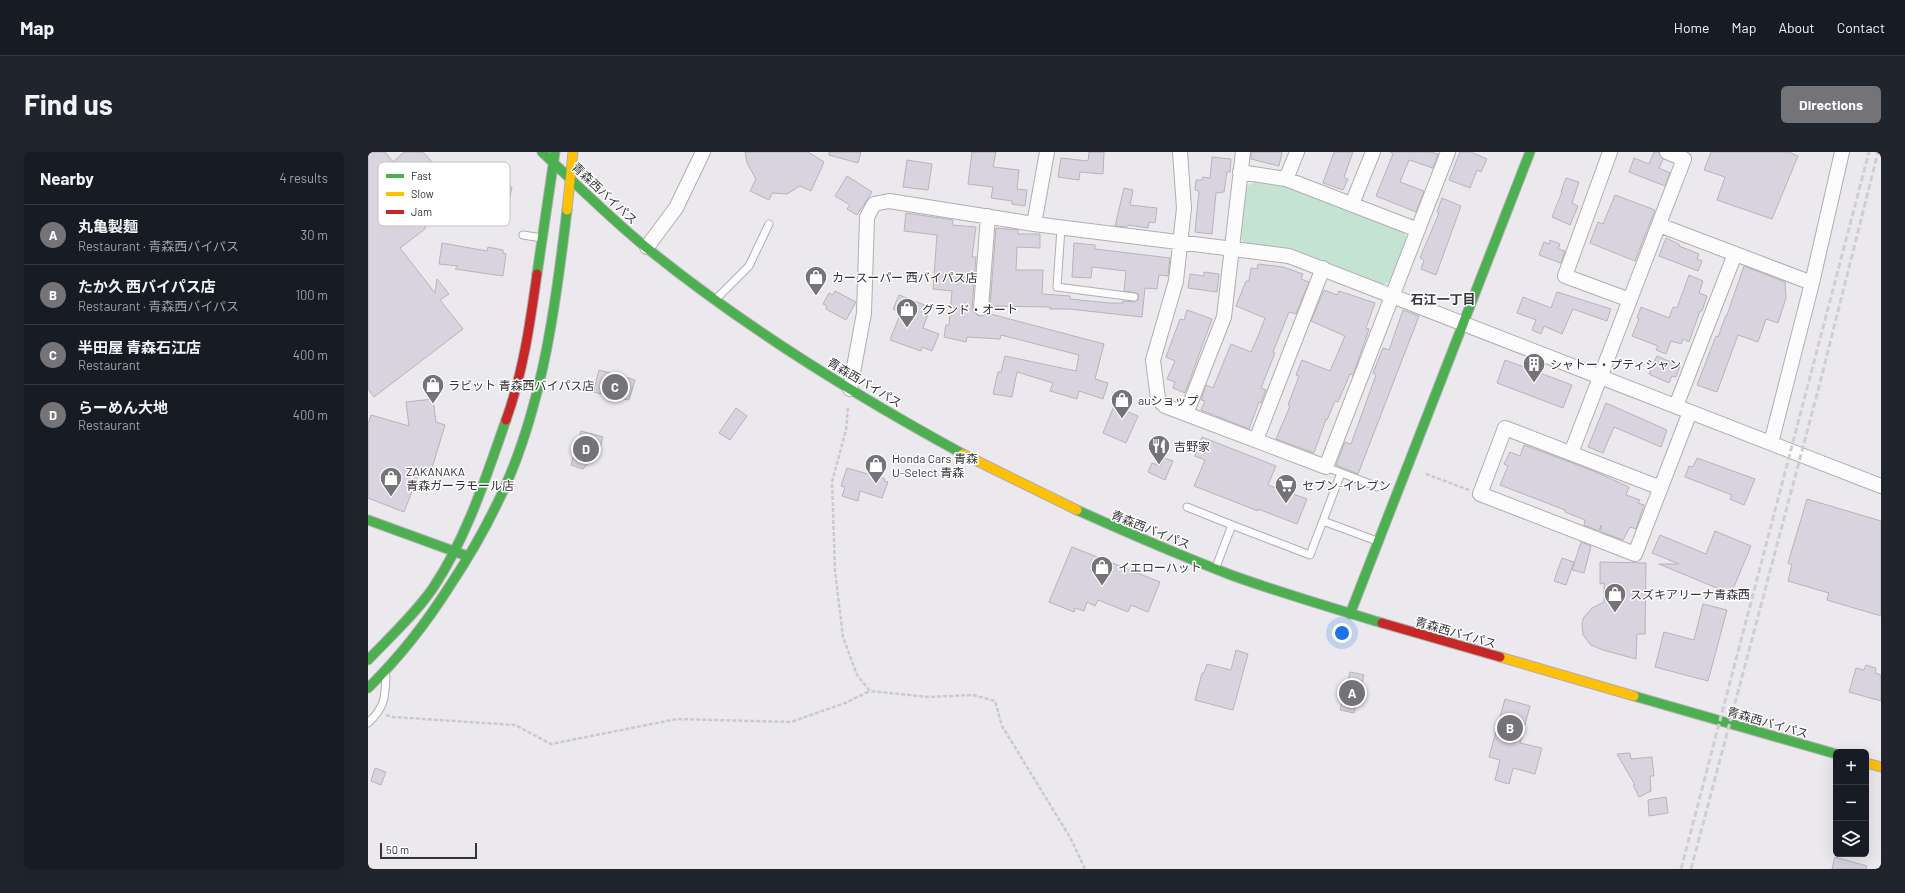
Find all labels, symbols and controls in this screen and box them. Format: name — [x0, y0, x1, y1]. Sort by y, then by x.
text: Map — [20, 16, 54, 39]
text: Home — [1674, 19, 1710, 36]
text: Map — [1732, 19, 1756, 36]
text: About — [1778, 19, 1815, 36]
text: Contact — [1837, 19, 1885, 36]
button: Directions — [1781, 86, 1881, 123]
text: Find us — [24, 87, 113, 121]
street label: 青森西バイパス — [570, 159, 640, 227]
legend — [378, 162, 510, 226]
text: Nearby — [40, 168, 94, 188]
text: Fast — [411, 169, 432, 182]
text: 4 results — [280, 170, 328, 186]
text: Slow — [411, 187, 434, 200]
text: Jam — [411, 205, 432, 218]
text: 丸亀製麺 — [78, 217, 138, 235]
text: A — [49, 227, 57, 243]
text: 30 m — [301, 227, 328, 243]
text: Restaurant · 青森西バイパス — [78, 238, 239, 254]
shop icon: カースーパー 西バイパス店 — [803, 264, 829, 297]
place label: カースーパー 西バイパス店 — [832, 270, 977, 284]
text: たか久 西バイパス店 — [78, 277, 216, 295]
text: B — [49, 287, 57, 303]
text: 100 m — [295, 287, 328, 303]
district label: 石江一丁目 — [1410, 291, 1476, 307]
shop icon: グランド・オート — [894, 296, 920, 329]
text: Restaurant · 青森西バイパス — [78, 298, 239, 314]
place label: グランド・オート — [922, 302, 1018, 316]
text: 半田屋 青森石江店 — [78, 338, 201, 356]
text: C — [49, 347, 57, 363]
text: 400 m — [293, 347, 328, 363]
building icon: シャトー・プティシャン — [1521, 351, 1547, 384]
street label: 青森西バイパス — [825, 354, 905, 410]
text: Restaurant — [78, 357, 140, 373]
place label: シャトー・プティシャン — [1550, 357, 1681, 371]
shop icon: ラビット 青森西バイパス店 — [420, 372, 446, 405]
pin: C — [602, 372, 628, 402]
place label: ラビット 青森西バイパス店 — [448, 378, 594, 392]
shop icon: auショップ — [1109, 387, 1135, 420]
place label: auショップ — [1138, 393, 1199, 407]
text: らーめん大地 — [78, 398, 168, 416]
text: D — [49, 407, 57, 423]
text: 400 m — [293, 407, 328, 423]
text: Restaurant — [78, 417, 140, 433]
restaurant icon: 吉野家 — [1146, 433, 1172, 466]
pin: D — [573, 434, 599, 464]
place label: 吉野家 — [1174, 439, 1210, 453]
place label: Honda Cars 青森 U-Select 青森 — [892, 451, 978, 479]
shop icon: Honda Cars 青森 U-Select 青森 — [863, 452, 889, 485]
place label: ZAKANAKA 青森ガーラモール店 — [406, 464, 514, 492]
shop icon: ZAKANAKA 青森ガーラモール店 — [378, 465, 404, 498]
supermarket icon: セブン-イレブン — [1273, 472, 1299, 505]
place label: セブン-イレブン — [1302, 478, 1391, 492]
street label: 青森西バイパス — [1110, 507, 1192, 551]
shop icon: イエローハット — [1089, 554, 1115, 587]
place label: イエローハット — [1118, 560, 1202, 574]
shop icon: スズキアリーナ青森西 — [1602, 581, 1628, 614]
place label: スズキアリーナ青森西 — [1630, 587, 1750, 601]
street label: 青森西バイパス — [1414, 614, 1498, 650]
your location — [1332, 623, 1352, 643]
pin: A — [1339, 678, 1365, 708]
street label: 青森西バイパス — [1726, 704, 1810, 740]
pin: B — [1497, 713, 1523, 743]
map controls — [1833, 749, 1869, 857]
button: + — [1833, 749, 1869, 785]
button: − — [1833, 785, 1869, 821]
button: layers — [1833, 821, 1869, 857]
scale bar — [380, 841, 477, 860]
text: 50 m — [386, 843, 409, 856]

